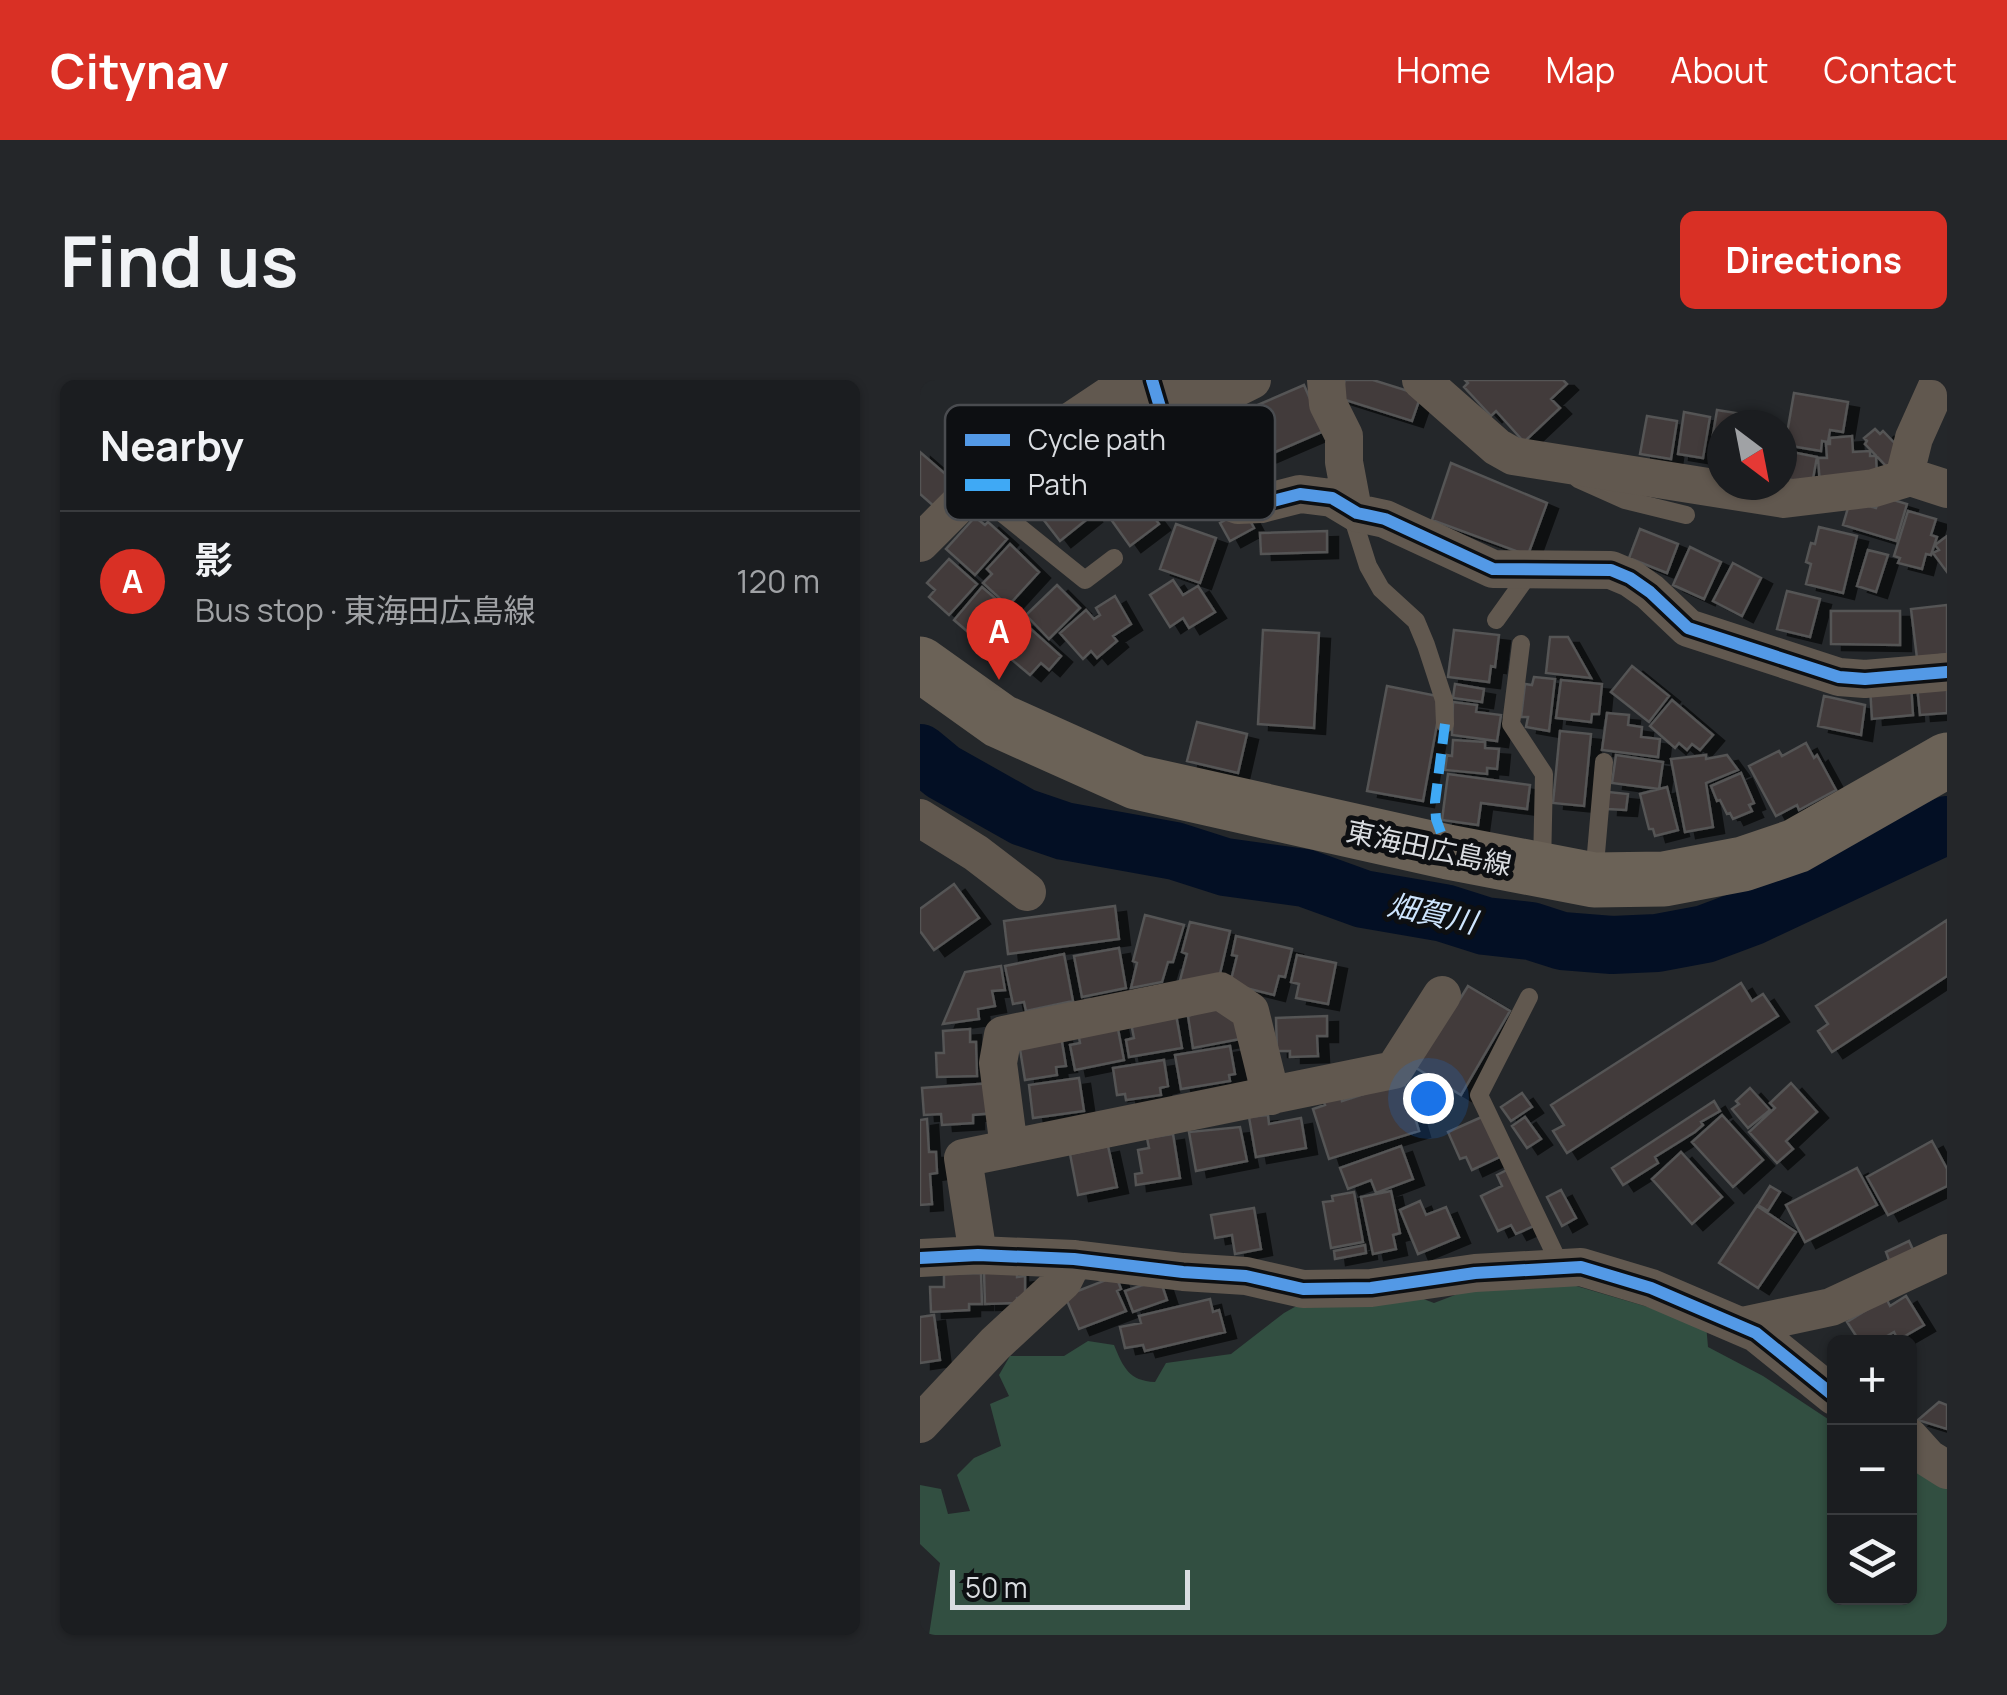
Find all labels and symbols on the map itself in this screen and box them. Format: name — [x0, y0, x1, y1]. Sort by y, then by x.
legend — [945, 405, 1275, 520]
north arrow — [1707, 410, 1797, 500]
text: Cycle path — [1028, 420, 1166, 458]
text: Path — [1028, 465, 1088, 503]
pin: A — [966, 598, 1032, 680]
street label: 東海田広島線 — [1343, 811, 1515, 883]
water label: 畑賀川 — [1384, 883, 1484, 943]
your location — [1403, 1073, 1454, 1124]
scale bar — [950, 1565, 1190, 1610]

